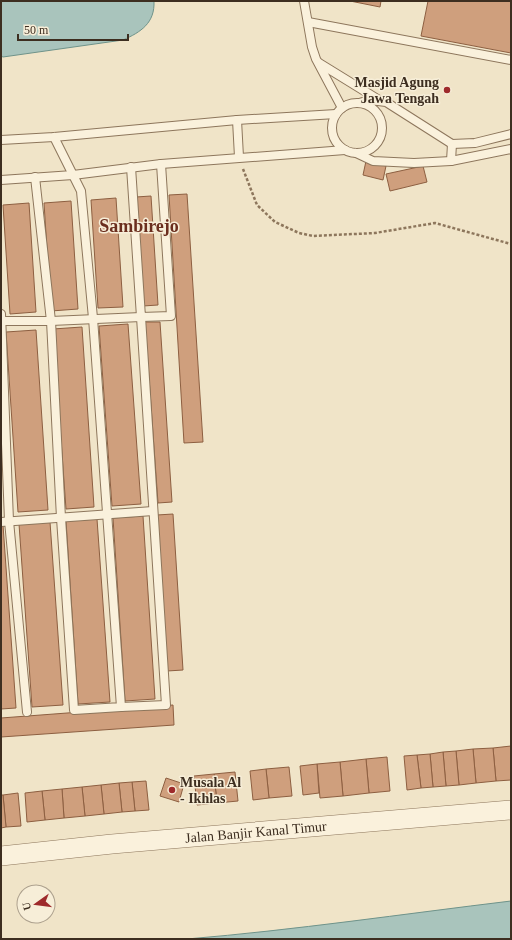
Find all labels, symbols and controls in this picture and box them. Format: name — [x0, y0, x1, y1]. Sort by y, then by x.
scale bar — [18, 16, 128, 42]
text: 50 m — [24, 23, 49, 37]
place label: Masjid Agung Jawa Tengah — [355, 75, 439, 106]
marker: Masjid Agung Jawa Tengah — [442, 85, 452, 95]
district label: Sambirejo — [99, 216, 179, 236]
place label: Musala Al - Ikhlas — [180, 775, 241, 806]
marker: Musala Al - Ikhlas — [167, 785, 177, 795]
street label: Jalan Banjir Kanal Timur — [184, 818, 328, 845]
north arrow — [16, 884, 56, 924]
text: U — [20, 901, 33, 912]

